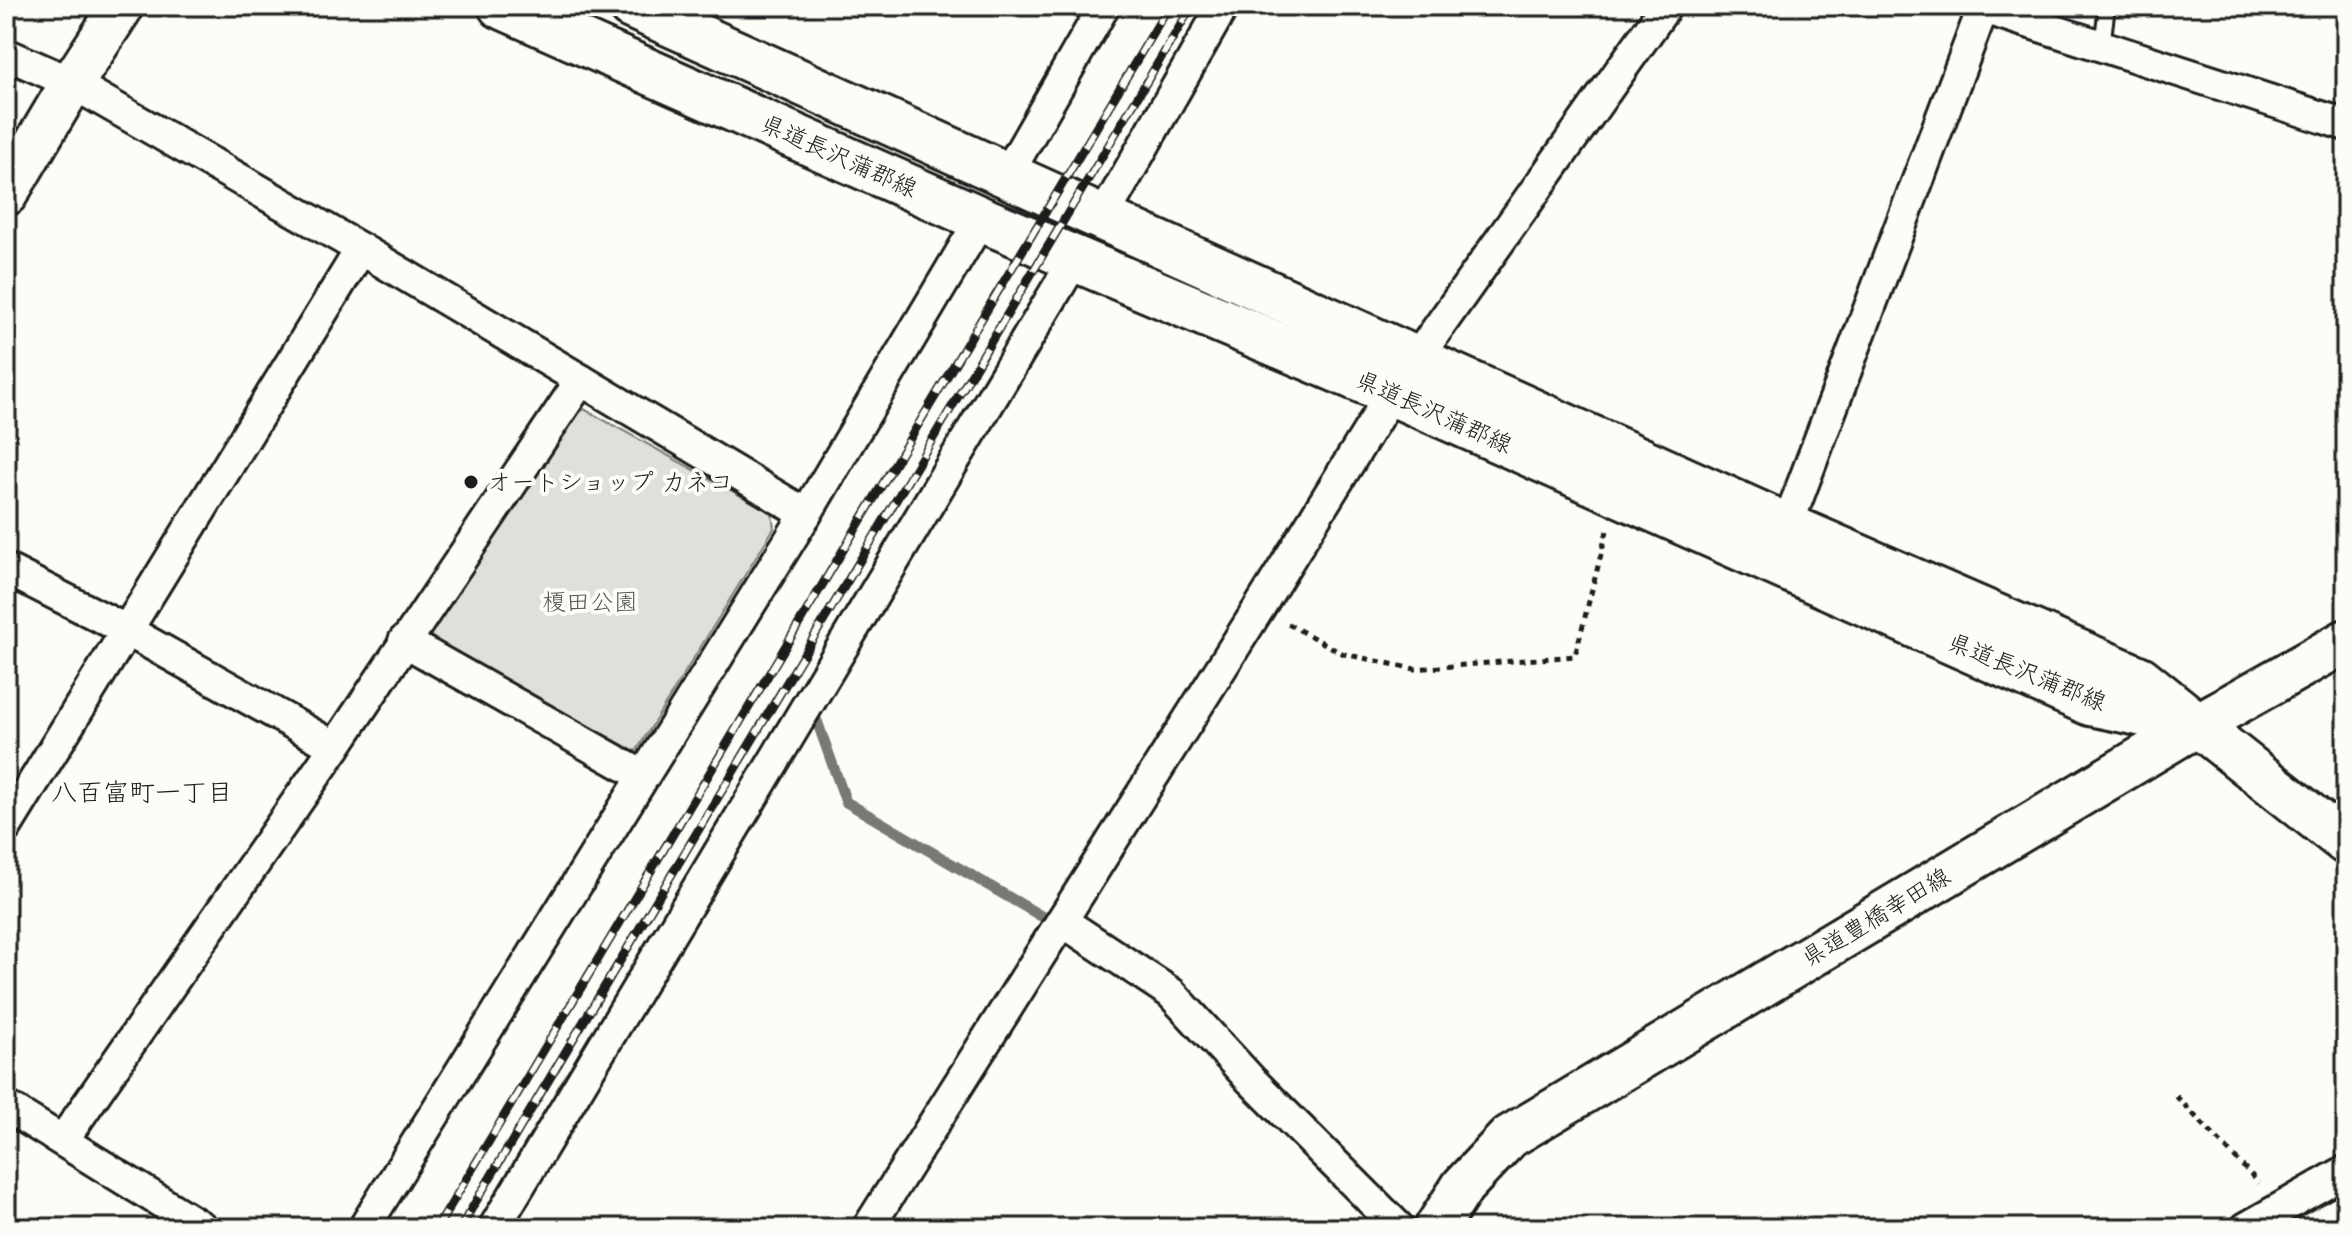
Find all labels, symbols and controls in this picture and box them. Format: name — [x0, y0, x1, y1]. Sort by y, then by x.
street label: 県道長沢蒲郡線 — [757, 106, 923, 203]
street label: 県道長沢蒲郡線 — [1352, 362, 1518, 459]
place label: オートショップ カネコ — [487, 465, 733, 496]
marker: オートショップ カネコ — [462, 473, 480, 491]
park label: 榎田公園 — [542, 585, 638, 616]
street label: 県道長沢蒲郡線 — [1944, 625, 2111, 716]
district label: 八百富町一丁目 — [51, 774, 233, 808]
street label: 県道豊橋幸田線 — [1795, 859, 1955, 972]

